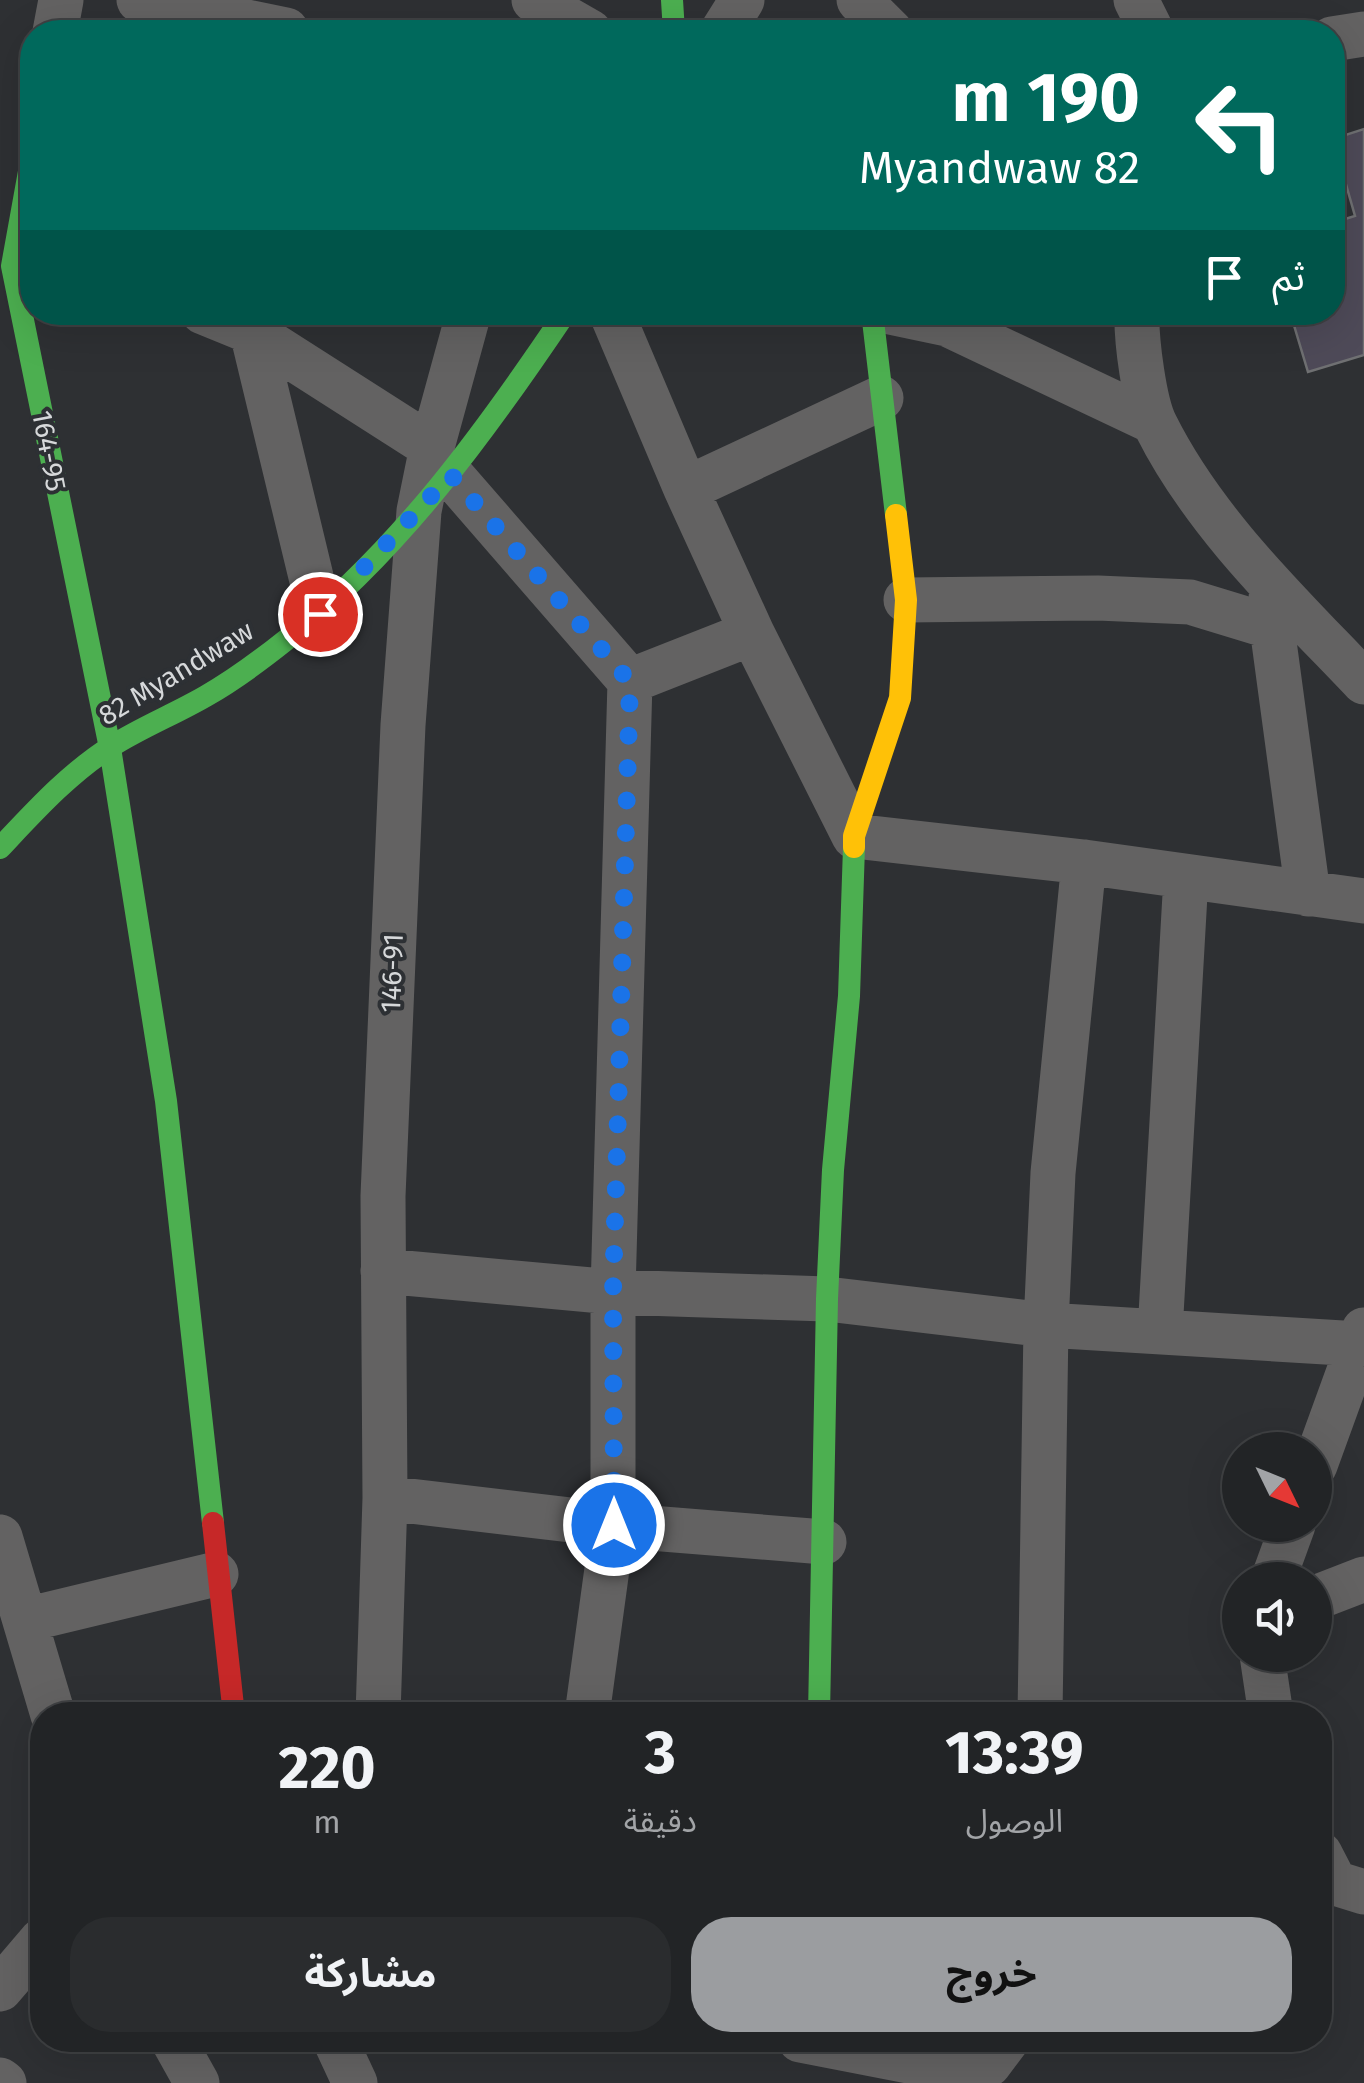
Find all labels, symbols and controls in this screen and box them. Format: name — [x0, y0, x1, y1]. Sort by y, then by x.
text: 190 m — [952, 56, 1140, 140]
icon: left — [1175, 60, 1305, 190]
text: 82 Myandwaw — [859, 141, 1140, 195]
icon: arrive — [1197, 250, 1252, 305]
text: ثم — [1272, 254, 1305, 300]
street label: 164-95 — [25, 408, 73, 494]
pin — [278, 572, 363, 657]
icon: arrive — [293, 587, 348, 642]
street label: 82 Myandwaw — [93, 614, 259, 732]
street label: 146-91 — [374, 933, 410, 1013]
north arrow — [1222, 1432, 1332, 1542]
map controls — [1222, 1432, 1332, 1672]
position arrow — [562, 1473, 666, 1577]
button: sound — [1222, 1562, 1332, 1672]
text: 3 — [645, 1717, 676, 1789]
text: 13:39 — [945, 1717, 1084, 1789]
text: 220 — [278, 1732, 376, 1804]
text: دقيقة — [624, 1802, 697, 1840]
text: الوصول — [966, 1802, 1063, 1840]
text: m — [313, 1803, 341, 1841]
button: مشاركة — [70, 1917, 671, 2032]
button: خروج — [691, 1917, 1292, 2032]

